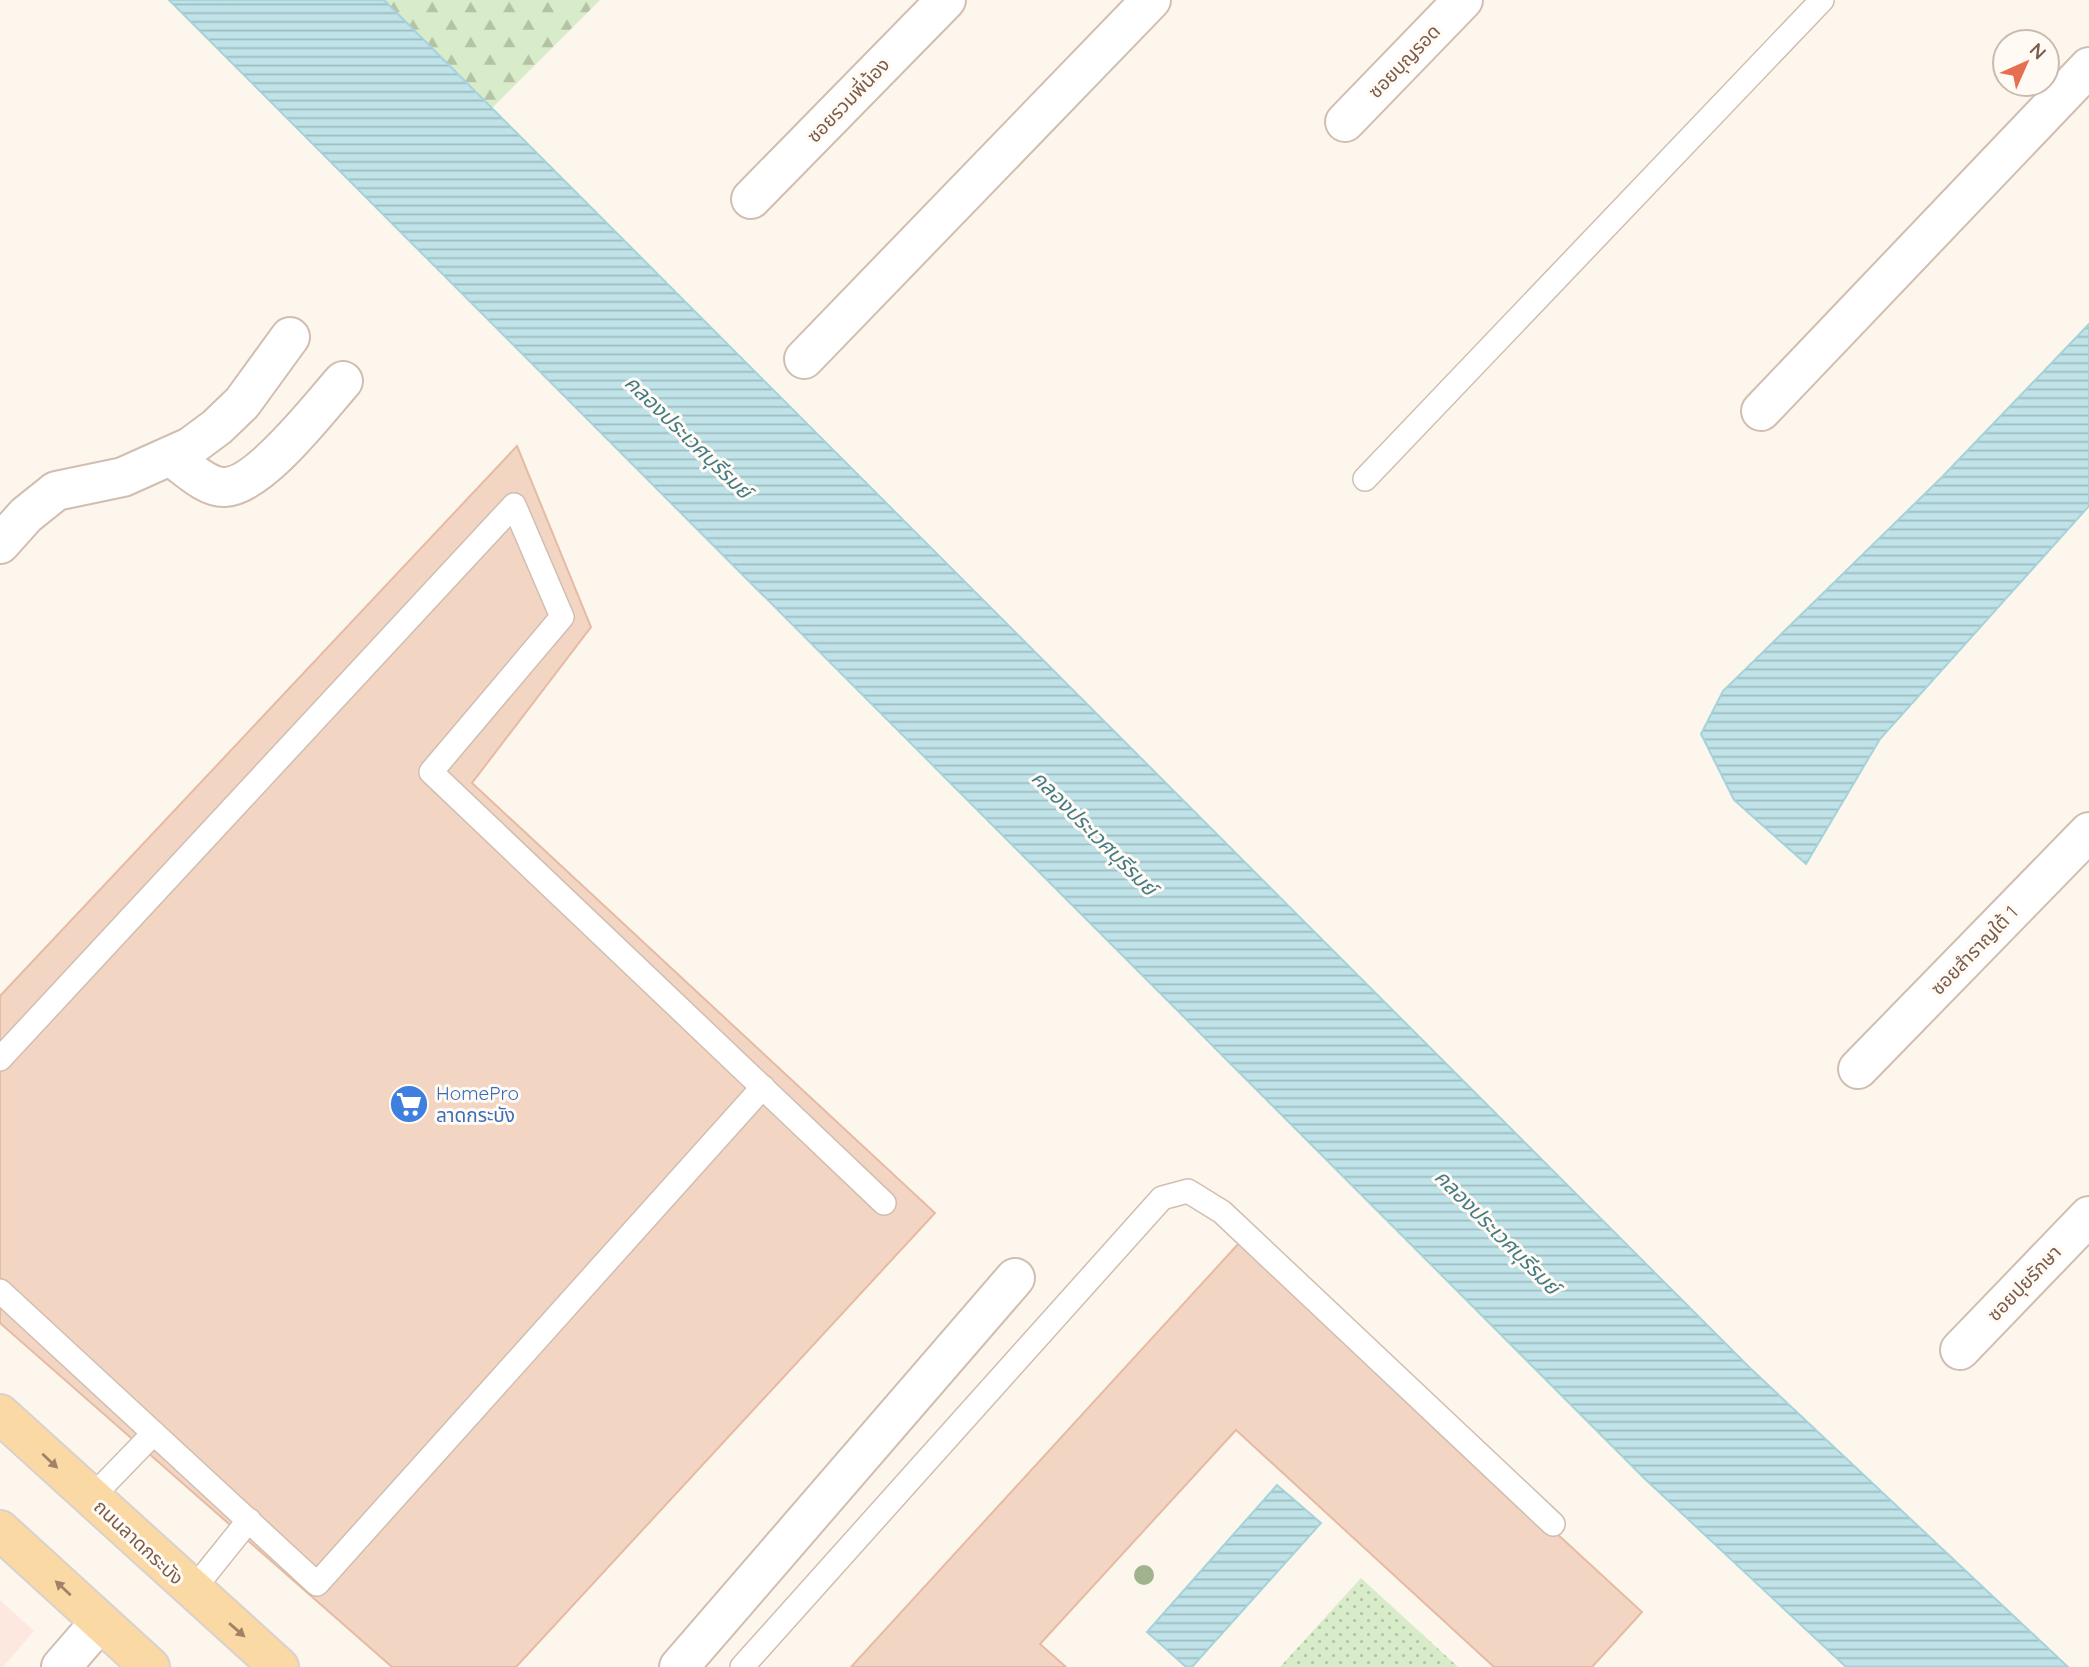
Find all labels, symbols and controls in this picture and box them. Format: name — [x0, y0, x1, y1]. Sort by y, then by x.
street label: ซอยบุญรอด — [1363, 19, 1445, 103]
north arrow — [1991, 28, 2061, 98]
text: N — [2025, 38, 2051, 64]
street label: ซอยรวมพี่น้อง — [801, 52, 894, 148]
water label: คลองประเวศบุรีรมย์ — [619, 369, 761, 507]
water label: คลองประเวศบุรีรมย์ — [1026, 764, 1166, 904]
street label: ซอยสำราญใต้ 1 — [1925, 900, 2023, 1000]
place label: HomePro ลาดกระบัง — [436, 1081, 519, 1127]
supermarket icon: HomePro ลาดกระบัง — [388, 1083, 430, 1125]
water label: คลองประเวศบุรีรมย์ — [1429, 1163, 1569, 1303]
street label: ซอยปุยรักษา — [1982, 1240, 2066, 1326]
one-way arrow — [41, 1452, 58, 1468]
street label: ถนนลาดกระบัง — [89, 1494, 189, 1590]
one-way arrow — [54, 1580, 72, 1596]
one-way arrow — [228, 1622, 246, 1638]

